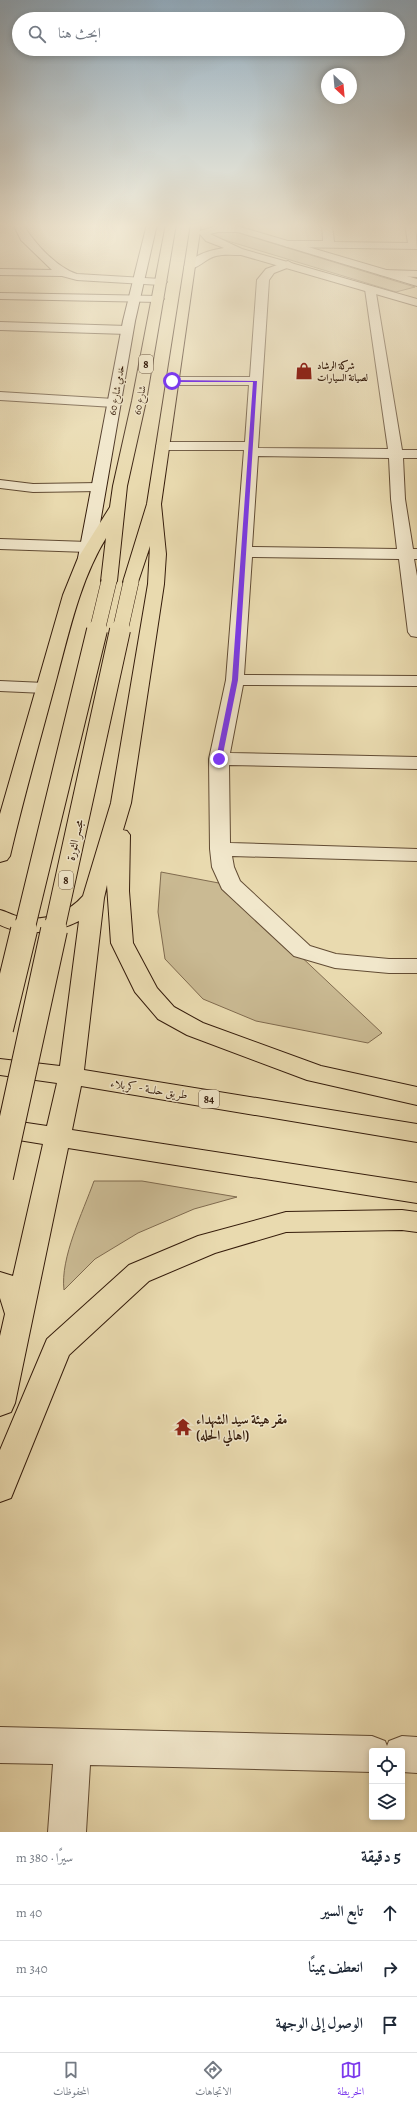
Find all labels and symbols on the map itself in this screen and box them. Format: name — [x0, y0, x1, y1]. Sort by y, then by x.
north arrow — [321, 68, 357, 104]
road number: 8 — [139, 355, 153, 373]
place label: شركة الرشاد لصيانة السيارات — [317, 359, 368, 384]
shop icon: شركة الرشاد لصيانة السيارات — [294, 361, 314, 381]
street label: خدمي شارع 60 — [106, 364, 130, 417]
route start — [163, 372, 181, 390]
street label: شارع 60 — [130, 384, 152, 416]
route end — [210, 750, 228, 768]
street label: مجسر الثورة — [63, 817, 88, 862]
road number: 8 — [59, 871, 73, 889]
street label: طريق حلــة - كربلاء — [109, 1075, 189, 1103]
road number: 84 — [199, 1090, 219, 1108]
place label: مقر هيئة سيد الشهداء (اهالي الحله) — [196, 1410, 288, 1447]
temple icon: مقر هيئة سيد الشهداء (اهالي الحله) — [173, 1417, 193, 1437]

